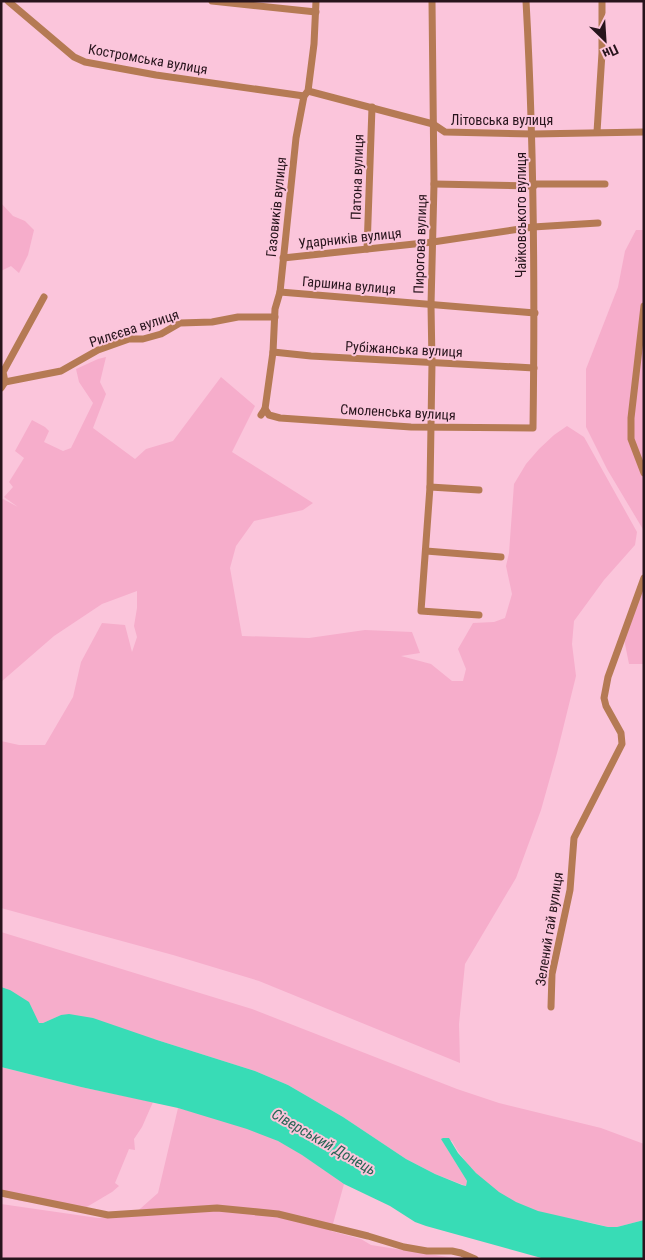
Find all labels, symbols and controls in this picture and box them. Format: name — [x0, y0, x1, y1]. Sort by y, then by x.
north arrow — [580, 15, 630, 65]
street label: Костромська вулиця — [87, 41, 209, 77]
text: Пн — [600, 41, 621, 62]
street label: Літовська вулиця — [451, 112, 553, 128]
street label: Патона вулиця — [348, 134, 366, 220]
street label: Чайковського вулиця — [513, 152, 529, 278]
street label: Газовиків вулиця — [263, 156, 289, 258]
street label: Пирогова вулиця — [410, 194, 430, 294]
street label: Ударників вулиця — [298, 225, 402, 251]
street label: Гаршина вулиця — [301, 273, 397, 297]
street label: Рилєєва вулиця — [87, 306, 181, 350]
street label: Рубіжанська вулиця — [345, 338, 463, 360]
street label: Смоленська вулиця — [340, 401, 456, 423]
street label: Зелений гай вулиця — [532, 871, 566, 987]
water label: Сіверський Донець — [269, 1105, 379, 1179]

